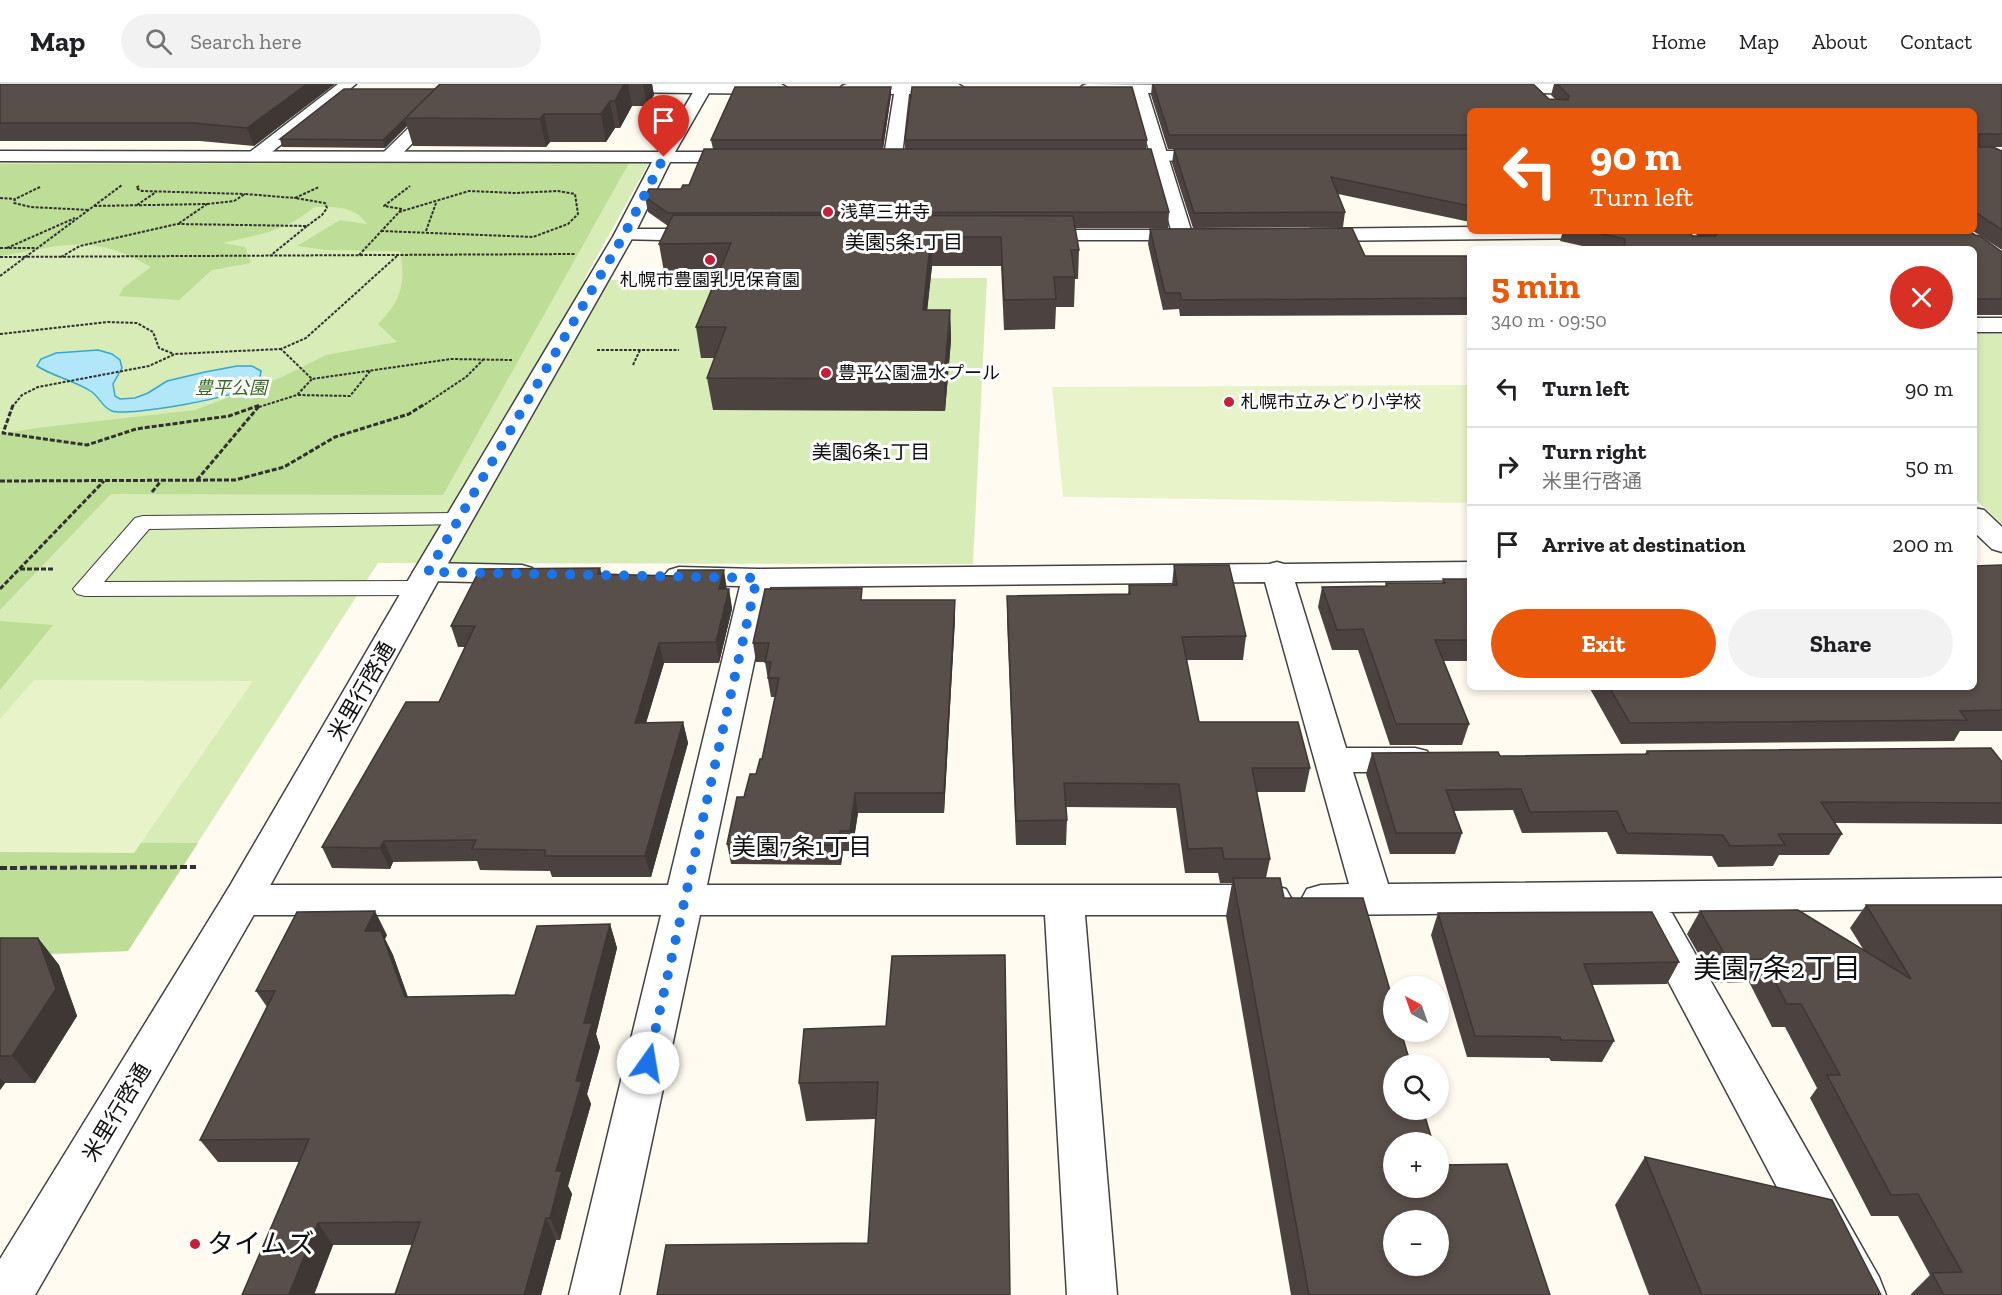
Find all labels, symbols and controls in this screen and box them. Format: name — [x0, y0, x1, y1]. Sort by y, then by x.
search box — [121, 14, 541, 68]
text: Map — [30, 25, 85, 58]
icon: search — [142, 25, 175, 58]
text: Search here — [190, 28, 302, 55]
text: Home — [1652, 29, 1706, 54]
text: Map — [1739, 29, 1779, 54]
text: About — [1812, 29, 1867, 54]
text: Contact — [1900, 29, 1972, 54]
pin — [638, 95, 689, 157]
icon: arrive — [647, 104, 680, 137]
text: 90 m — [1590, 130, 1681, 181]
icon: left — [1491, 132, 1569, 210]
text: Turn left — [1590, 181, 1693, 213]
place label: 浅草三井寺 — [840, 201, 930, 223]
marker: 浅草三井寺 — [821, 205, 835, 219]
district label: 美園5条1丁目 — [845, 230, 963, 254]
marker: 札幌市豊園乳児保育園 — [703, 253, 717, 267]
text: 5 min — [1491, 264, 1580, 307]
button: close — [1890, 266, 1953, 329]
place label: 札幌市豊園乳児保育園 — [620, 269, 800, 291]
text: 340 m · 09:50 — [1491, 308, 1607, 332]
place label: 豊平公園温水プール — [838, 362, 1000, 384]
marker: 豊平公園温水プール — [819, 366, 833, 380]
icon: left — [1491, 372, 1524, 405]
text: Turn left — [1542, 375, 1629, 402]
text: 90 m — [1905, 375, 1953, 402]
park label: 豊平公園 — [195, 377, 270, 399]
place label: 札幌市立みどり小学校 — [1241, 391, 1421, 413]
marker: 札幌市立みどり小学校 — [1222, 395, 1236, 409]
text: Turn right — [1542, 438, 1646, 465]
district label: 美園6条1丁目 — [812, 440, 930, 464]
icon: right — [1491, 450, 1524, 483]
text: 50 m — [1905, 453, 1953, 480]
text: 米里行啓通 — [1542, 469, 1642, 493]
icon: arrive — [1491, 528, 1524, 561]
text: Arrive at destination — [1542, 531, 1745, 558]
text: 200 m — [1892, 531, 1953, 558]
button: Exit — [1491, 609, 1716, 678]
button: Share — [1728, 609, 1953, 678]
street label: 米里行啓通 — [322, 637, 401, 746]
district label: 美園7条1丁目 — [732, 832, 872, 861]
district label: 美園7条2丁目 — [1693, 952, 1861, 985]
north arrow — [1383, 976, 1449, 1042]
map controls — [1383, 976, 1449, 1276]
position arrow — [616, 1031, 680, 1095]
button: search — [1383, 1054, 1449, 1120]
street label: 米里行啓通 — [77, 1058, 156, 1166]
button: + — [1383, 1132, 1449, 1198]
button: − — [1383, 1210, 1449, 1276]
place label: タイムズ — [207, 1228, 314, 1260]
marker: タイムズ — [188, 1237, 202, 1251]

